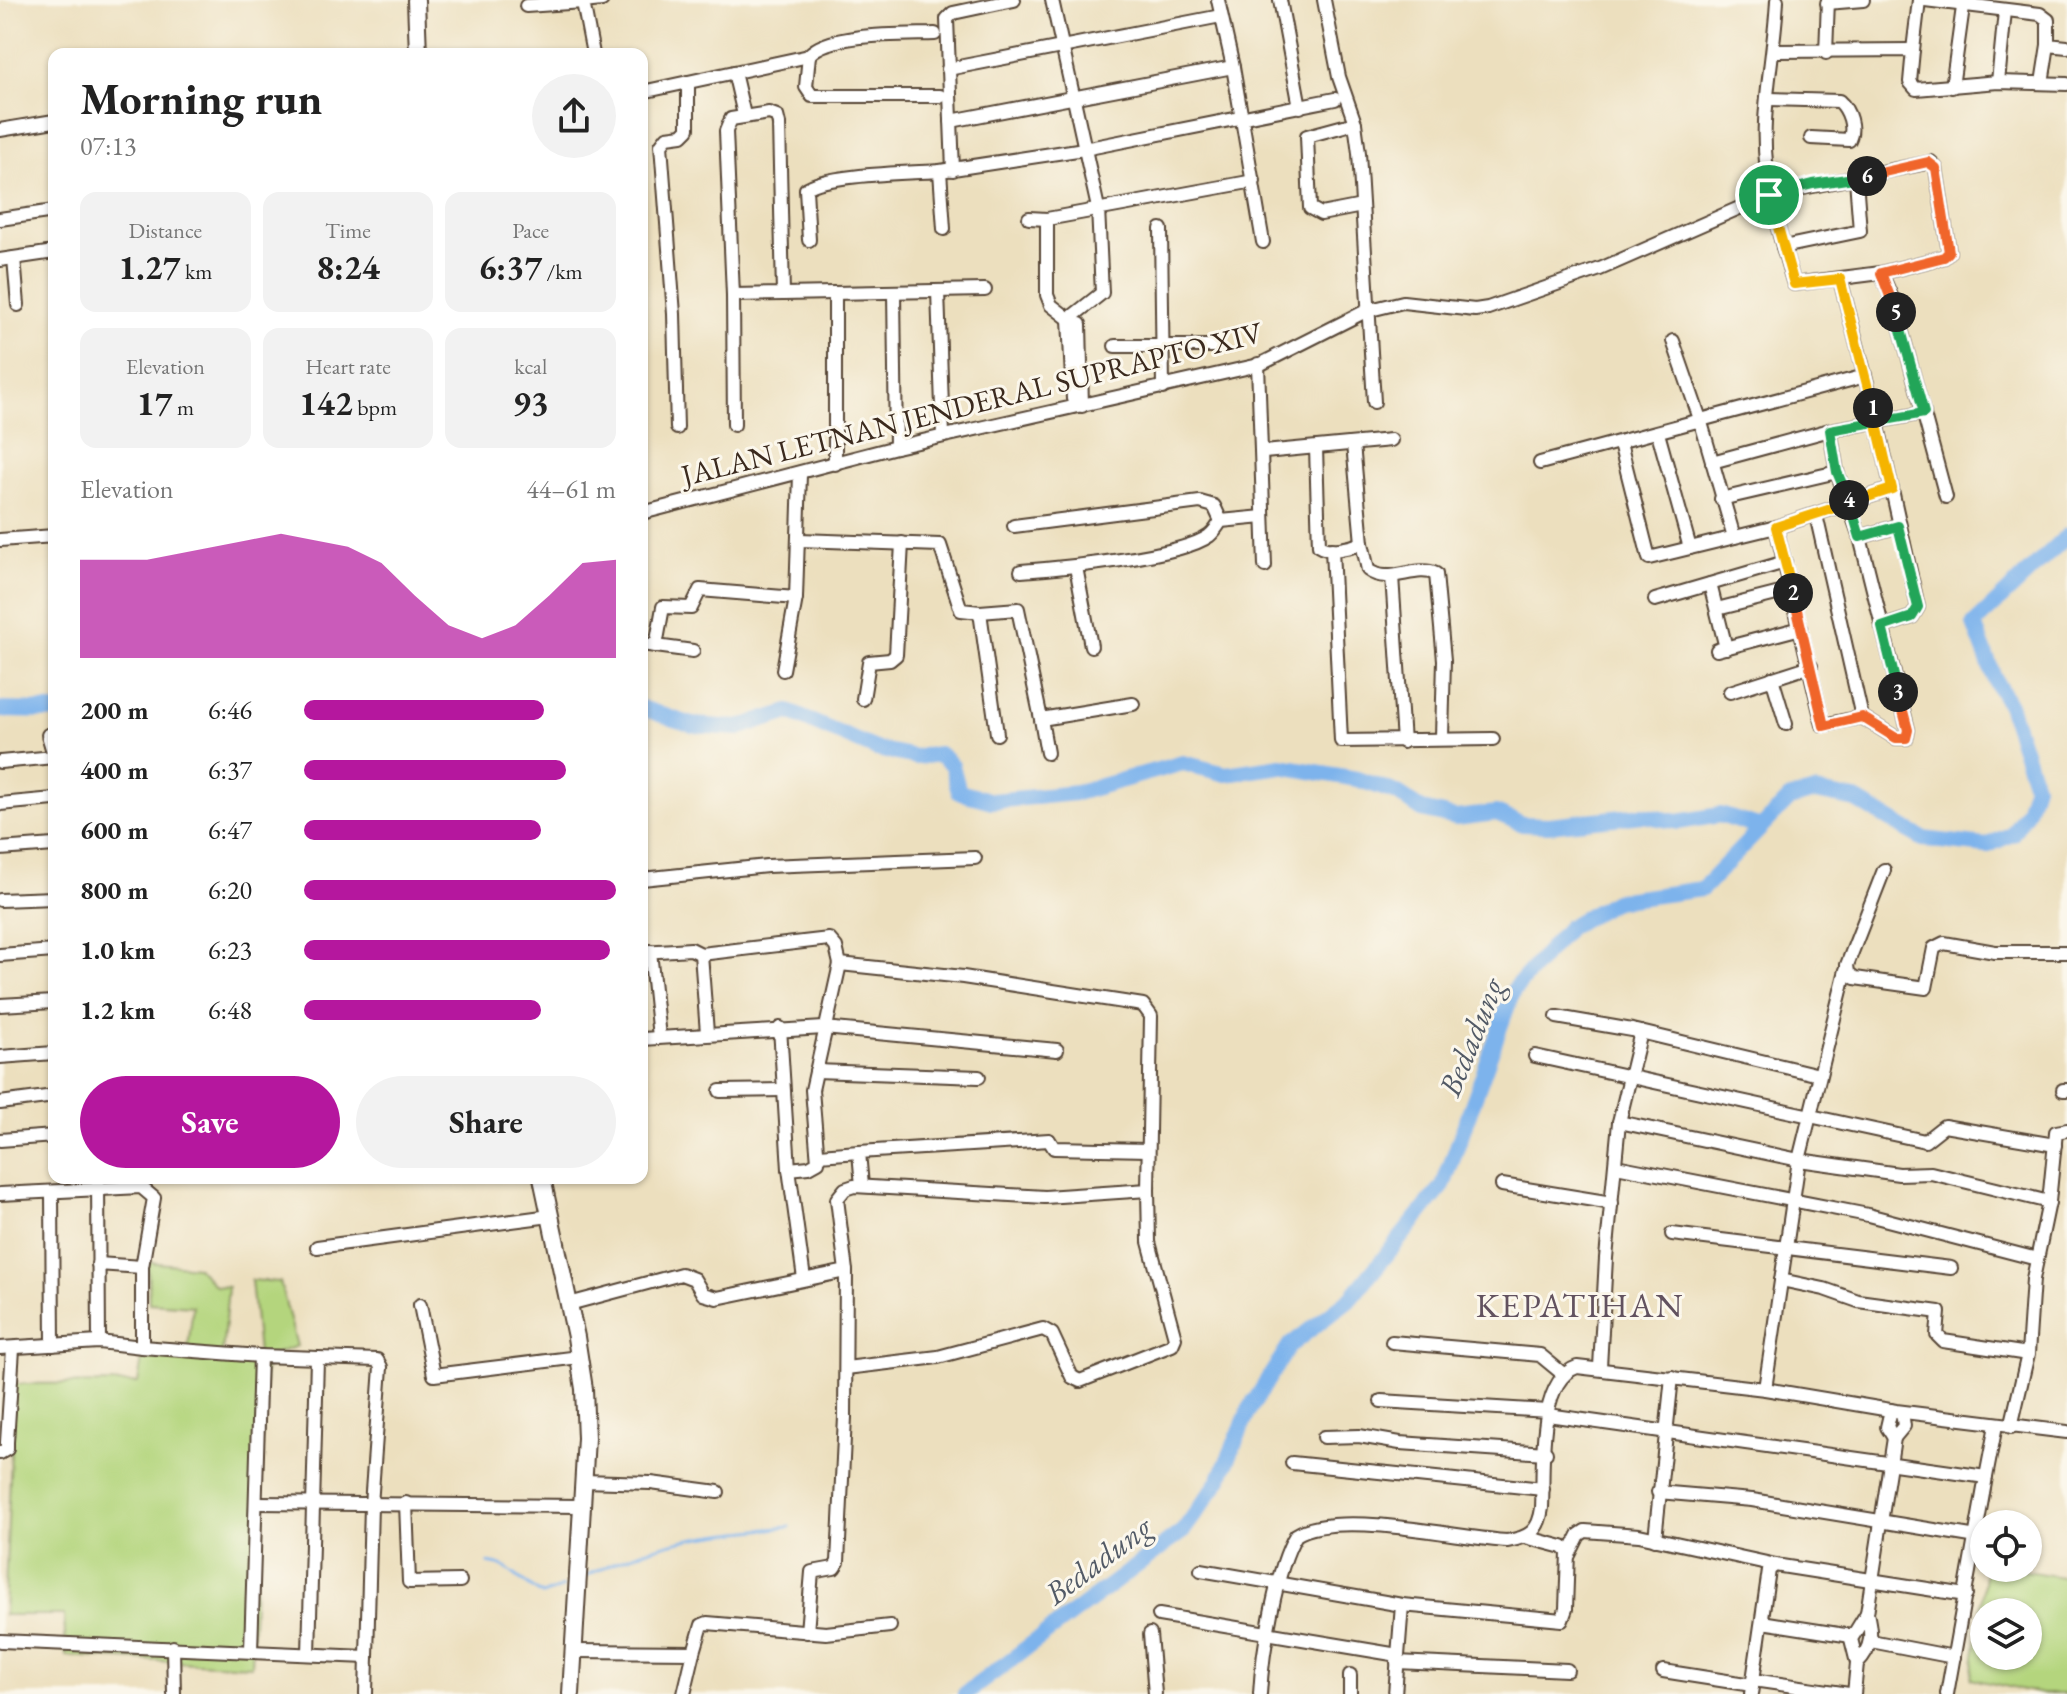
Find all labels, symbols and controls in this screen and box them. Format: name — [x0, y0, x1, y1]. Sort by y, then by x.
text: Morning run — [80, 70, 322, 127]
button: share — [532, 74, 616, 158]
text: 07:13 — [80, 129, 136, 163]
pin: 6 — [1847, 156, 1887, 196]
pin — [1735, 161, 1803, 229]
text: 6 — [1861, 161, 1873, 190]
icon: arrive — [1747, 173, 1791, 217]
text: Distance — [129, 216, 202, 245]
text: Time — [325, 216, 371, 245]
text: Pace — [512, 216, 549, 245]
text: 1.27 — [118, 245, 181, 289]
text: 8:24 — [316, 245, 380, 289]
text: 6:37 — [479, 245, 542, 289]
text: km — [181, 257, 212, 286]
text: /km — [542, 257, 583, 286]
pin: 5 — [1876, 292, 1916, 332]
text: 5 — [1890, 297, 1902, 326]
street label: JALAN LETNAN JENDERAL SUPRAPTO XIV — [674, 312, 1267, 495]
text: Elevation — [126, 352, 205, 381]
text: Heart rate — [305, 352, 391, 381]
text: kcal — [514, 352, 547, 381]
text: 17 — [137, 381, 173, 425]
text: 142 — [299, 381, 353, 425]
text: 93 — [513, 381, 549, 425]
pin: 1 — [1853, 388, 1893, 428]
text: m — [173, 393, 194, 422]
text: bpm — [353, 393, 397, 422]
text: 1 — [1867, 393, 1879, 422]
text: Elevation — [80, 472, 174, 506]
text: 44–61 m — [526, 472, 616, 506]
pin: 4 — [1829, 480, 1869, 520]
text: 4 — [1843, 485, 1855, 514]
pin: 2 — [1773, 573, 1813, 613]
text: 2 — [1787, 578, 1799, 607]
pin: 3 — [1878, 672, 1918, 712]
text: 3 — [1892, 677, 1904, 706]
text: 200 m — [80, 693, 148, 727]
text: 6:46 — [208, 693, 252, 727]
text: 400 m — [80, 753, 148, 787]
text: 6:37 — [208, 753, 252, 787]
text: 600 m — [80, 813, 148, 847]
text: 6:47 — [208, 813, 252, 847]
text: 800 m — [80, 873, 148, 907]
text: 6:20 — [208, 873, 252, 907]
text: 1.0 km — [80, 933, 155, 967]
text: 6:23 — [208, 933, 252, 967]
water label: Bedadung — [1428, 970, 1514, 1103]
text: 1.2 km — [80, 993, 155, 1027]
text: 6:48 — [208, 993, 252, 1027]
button: Save — [80, 1076, 340, 1168]
button: Share — [356, 1076, 616, 1168]
district label: KEPATIHAN — [1476, 1283, 1684, 1327]
water label: Bedadung — [1035, 1505, 1161, 1615]
map controls — [1970, 1510, 2042, 1670]
button: locate — [1970, 1510, 2042, 1582]
button: layers — [1970, 1598, 2042, 1670]

